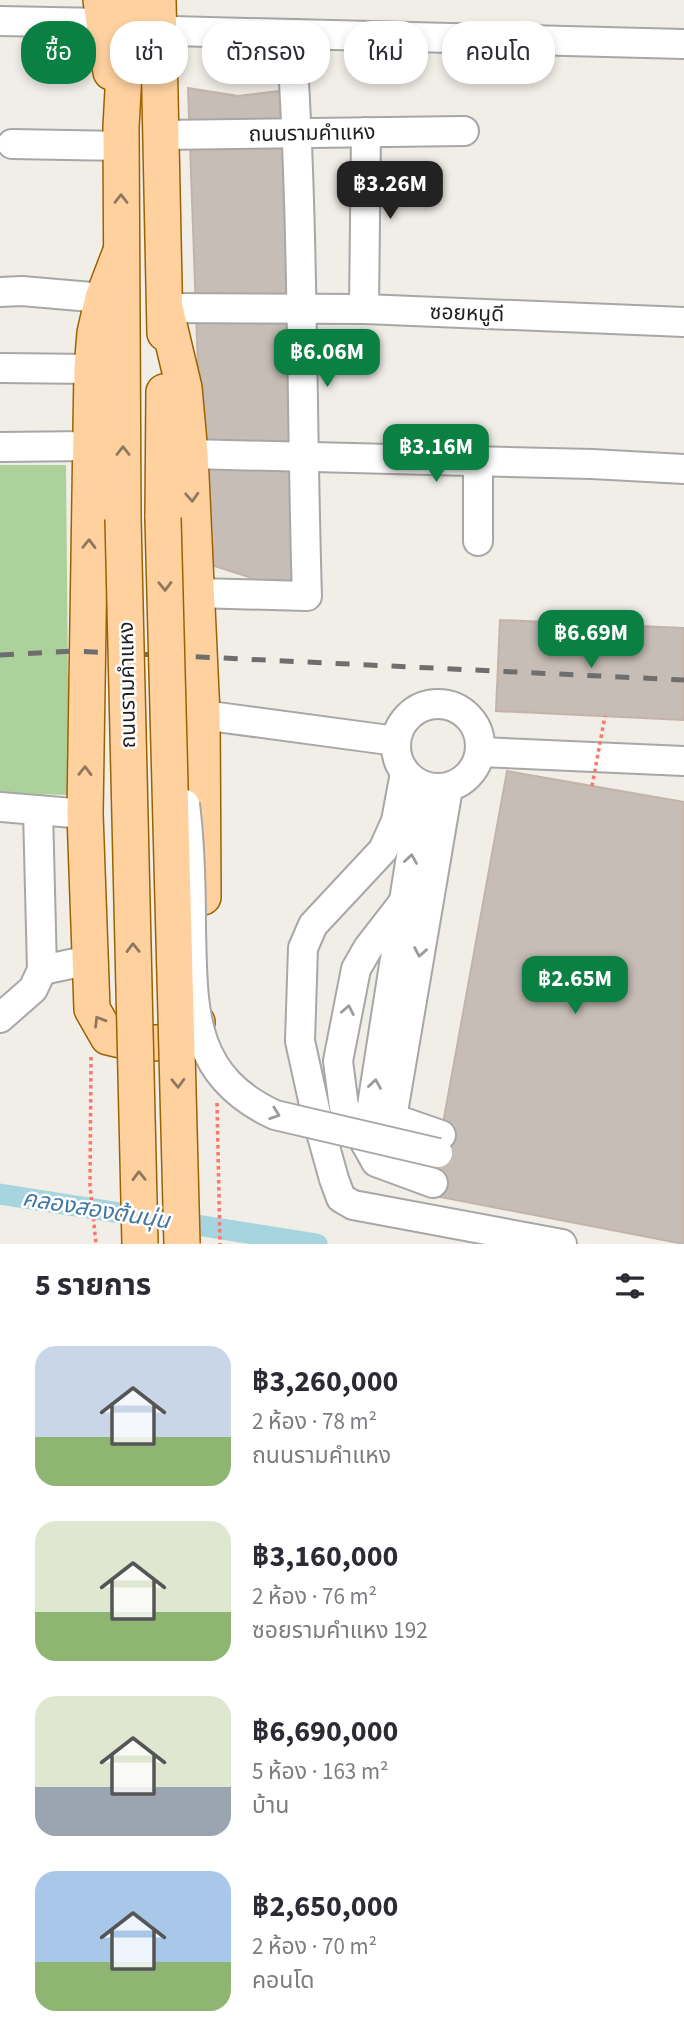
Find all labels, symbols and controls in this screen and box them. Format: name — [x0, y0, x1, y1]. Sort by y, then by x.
chip: ซื้อ — [21, 21, 96, 84]
chip: เช่า — [110, 21, 188, 84]
chip: ตัวกรอง — [202, 21, 330, 84]
chip: ใหม่ — [344, 21, 428, 84]
chip: คอนโด — [442, 21, 555, 84]
street label: ถนนรามคำแหง — [248, 117, 376, 149]
pin: ฿3.26M — [333, 162, 447, 221]
text: ฿3.26M — [353, 167, 427, 200]
one-way arrow — [113, 193, 129, 204]
street label: ซอยหนูดี — [429, 297, 505, 329]
pin: ฿6.06M — [270, 330, 384, 389]
text: ฿6.06M — [290, 335, 364, 368]
pin: ฿3.16M — [379, 424, 493, 484]
text: ฿3.16M — [399, 430, 473, 463]
one-way arrow — [115, 445, 131, 456]
one-way arrow — [184, 491, 199, 502]
one-way arrow — [81, 538, 96, 549]
one-way arrow — [157, 581, 172, 592]
pin: ฿6.69M — [534, 610, 648, 670]
text: ฿6.69M — [554, 616, 628, 649]
street label: ถนนรามคำแหง — [111, 621, 143, 749]
one-way arrow — [78, 765, 93, 776]
one-way arrow — [403, 853, 418, 865]
one-way arrow — [126, 943, 141, 954]
one-way arrow — [413, 946, 428, 958]
pin: ฿2.65M — [518, 956, 632, 1016]
text: ฿2.65M — [538, 962, 612, 995]
one-way arrow — [340, 1004, 355, 1016]
one-way arrow — [94, 1016, 107, 1028]
one-way arrow — [170, 1078, 185, 1089]
one-way arrow — [367, 1078, 382, 1090]
one-way arrow — [269, 1106, 281, 1120]
one-way arrow — [131, 1170, 146, 1181]
water label: คลองสองต้นนุ่น — [20, 1182, 174, 1238]
text: 5 รายการ — [35, 1264, 151, 1307]
icon: filters — [611, 1267, 649, 1305]
text: ฿3,260,000 — [252, 1360, 398, 1403]
icon: home — [91, 1374, 175, 1458]
text: 2 ห้อง · 78 m² — [252, 1405, 377, 1438]
text: ถนนรามคำแหง — [252, 1439, 391, 1472]
text: ฿3,160,000 — [252, 1535, 398, 1578]
icon: home — [91, 1549, 175, 1633]
text: 2 ห้อง · 76 m² — [252, 1580, 377, 1613]
text: ซอยรามคำแหง 192 — [252, 1614, 428, 1647]
text: ฿6,690,000 — [252, 1710, 398, 1753]
icon: home — [91, 1724, 175, 1808]
text: 5 ห้อง · 163 m² — [252, 1755, 388, 1788]
text: บ้าน — [252, 1789, 289, 1822]
text: ฿2,650,000 — [252, 1885, 398, 1928]
icon: home — [91, 1899, 175, 1983]
text: 2 ห้อง · 70 m² — [252, 1930, 377, 1963]
text: คอนโด — [252, 1964, 314, 1997]

